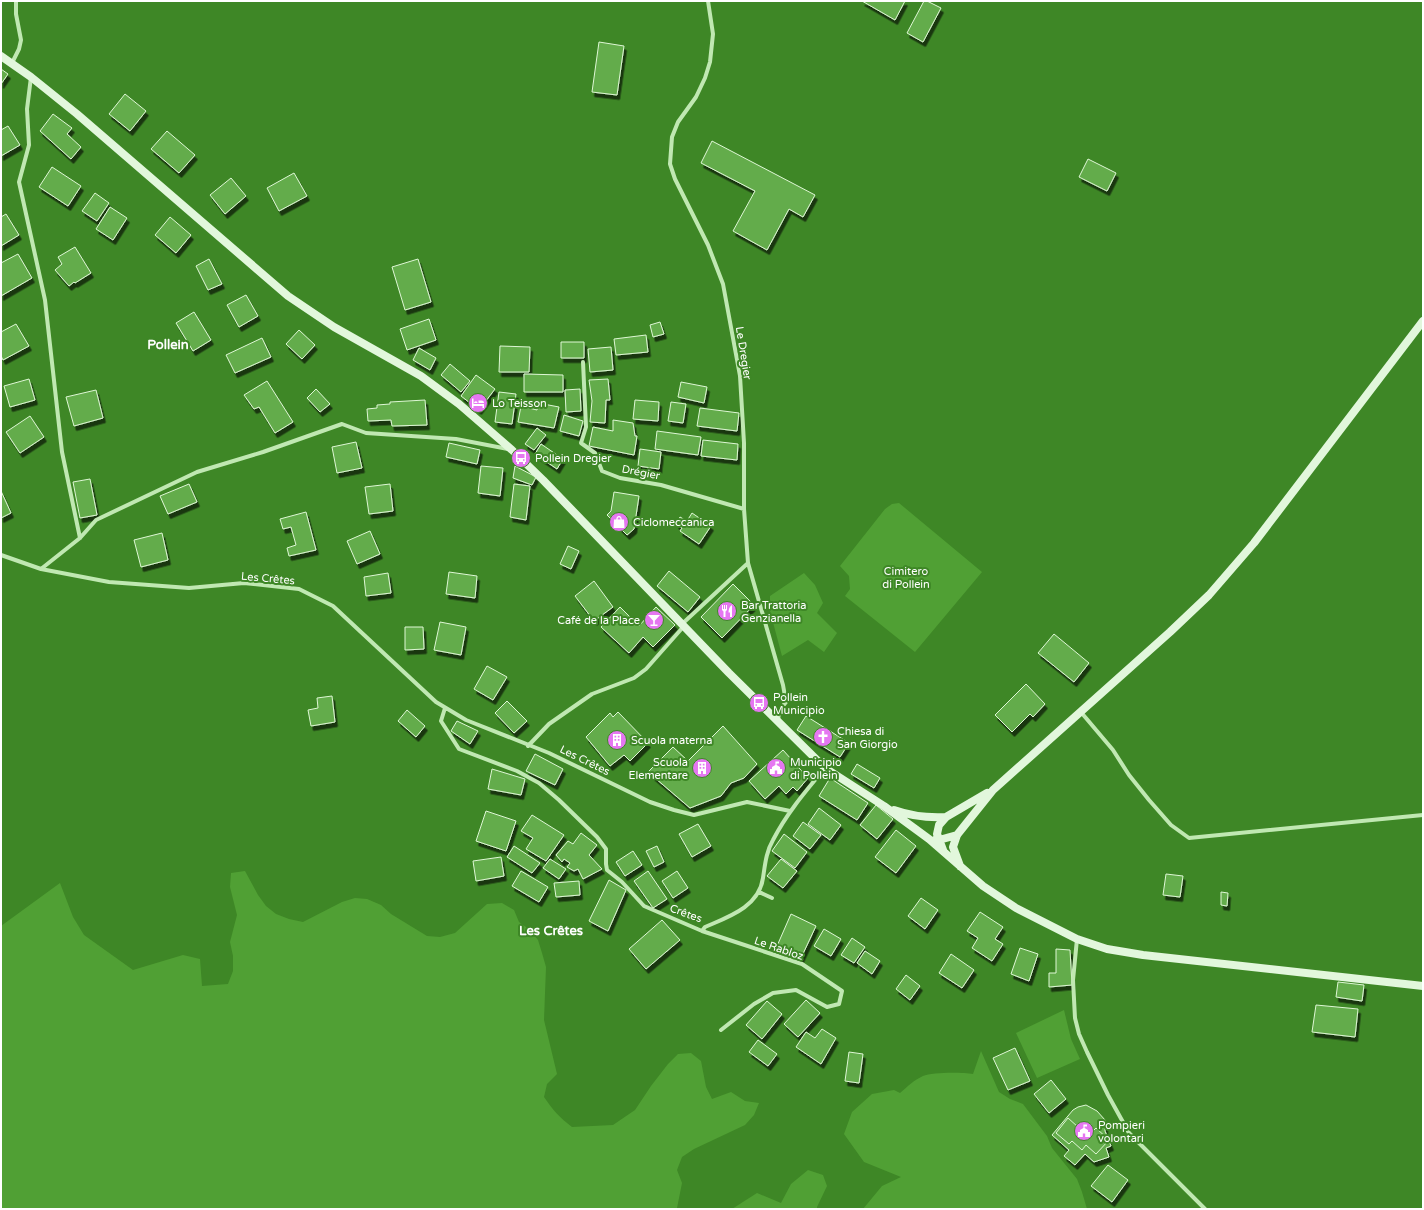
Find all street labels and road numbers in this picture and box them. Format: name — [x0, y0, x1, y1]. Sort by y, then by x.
street label: Le Dregier — [733, 325, 754, 382]
street label: Drégier — [621, 462, 662, 483]
street label: Les Crêtes — [240, 570, 296, 587]
street label: Les Crêtes — [558, 743, 612, 778]
street label: Crêtes — [668, 902, 704, 925]
street label: Le Rabloz — [752, 934, 806, 963]

